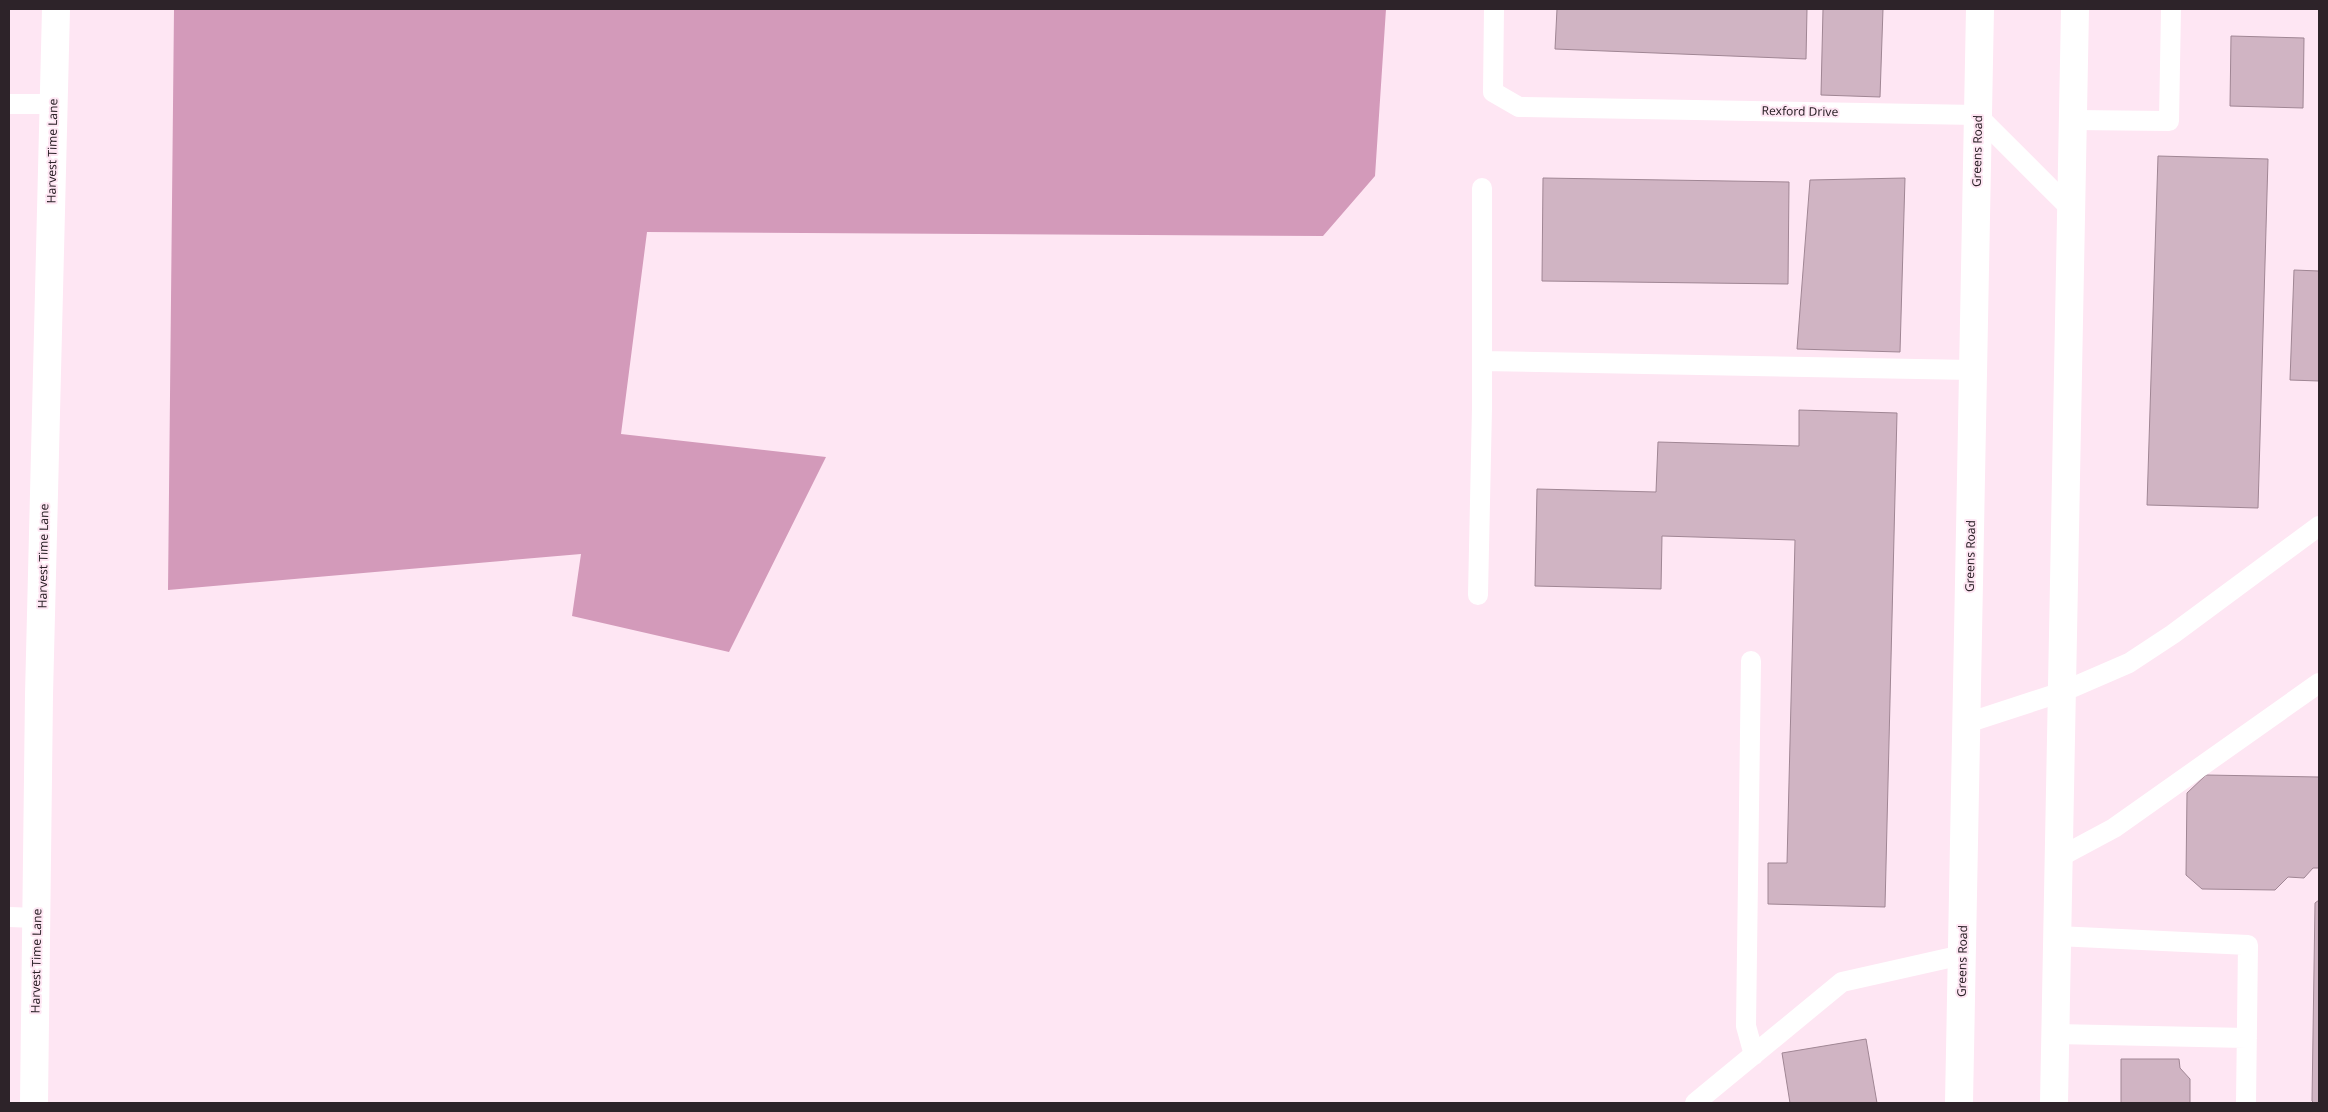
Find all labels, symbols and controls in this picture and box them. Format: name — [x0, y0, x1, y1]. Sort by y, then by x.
street label: Harvest Time Lane — [43, 98, 61, 204]
street label: Rexford Drive — [1762, 102, 1839, 120]
street label: Greens Road — [1968, 115, 1986, 187]
street label: Harvest Time Lane — [34, 503, 52, 609]
street label: Greens Road — [1961, 520, 1979, 592]
street label: Harvest Time Lane — [27, 908, 45, 1014]
street label: Greens Road — [1953, 925, 1971, 997]

